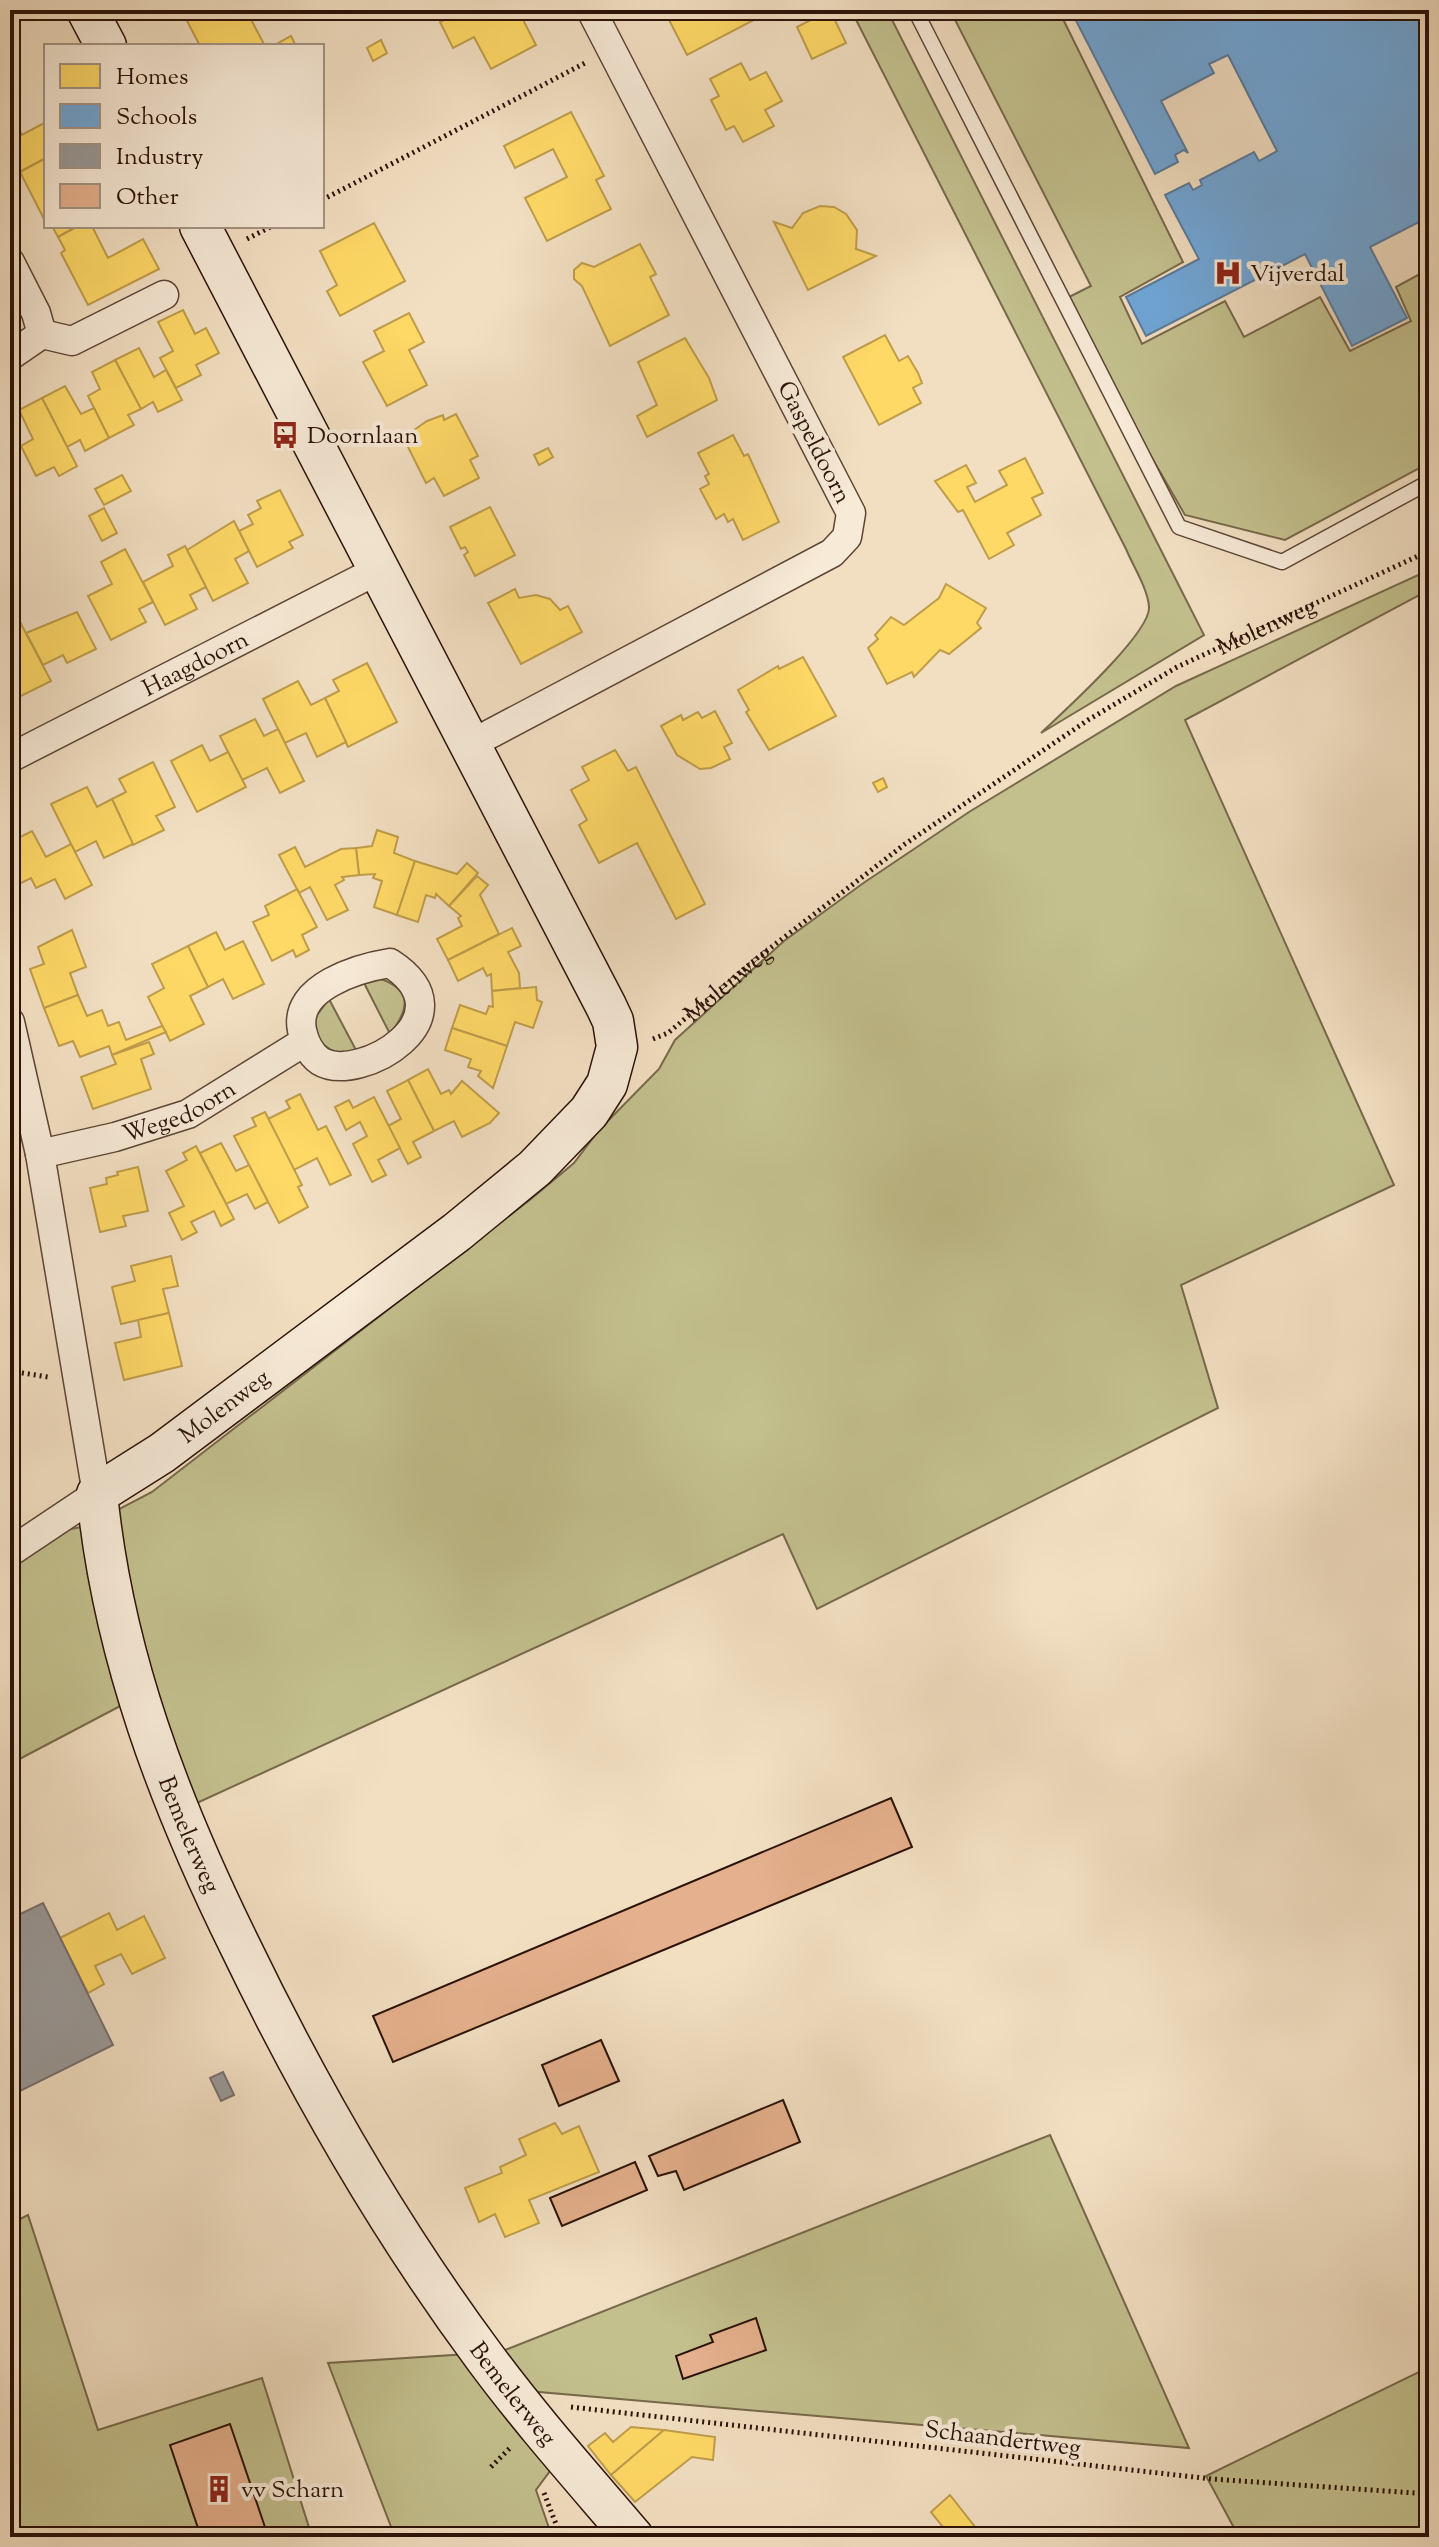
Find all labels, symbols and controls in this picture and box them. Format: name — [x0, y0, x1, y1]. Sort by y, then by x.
legend — [44, 44, 324, 228]
text: Homes — [116, 61, 188, 95]
text: Schools — [116, 101, 197, 135]
text: Industry — [116, 141, 204, 175]
text: Other — [116, 181, 179, 215]
hospital icon: Vijverdal — [1213, 258, 1243, 288]
place label: Vijverdal — [1250, 258, 1345, 292]
street label: Gaspeldoorn — [768, 376, 859, 510]
bus stop icon: Doornlaan — [270, 420, 300, 450]
place label: Doornlaan — [307, 420, 418, 454]
street label: Molenweg — [1212, 590, 1322, 665]
street label: Haagdoorn — [137, 624, 255, 707]
street label: Molenweg — [677, 937, 780, 1032]
street label: Wegedoorn — [119, 1073, 243, 1153]
street label: Molenweg — [173, 1362, 278, 1453]
street label: Bemelerweg — [148, 1772, 228, 1899]
street label: Bemelerweg — [460, 2336, 563, 2454]
street label: Schaandertweg — [923, 2414, 1083, 2466]
building icon: vv Scharn — [204, 2474, 234, 2504]
place label: vv Scharn — [241, 2474, 344, 2508]

